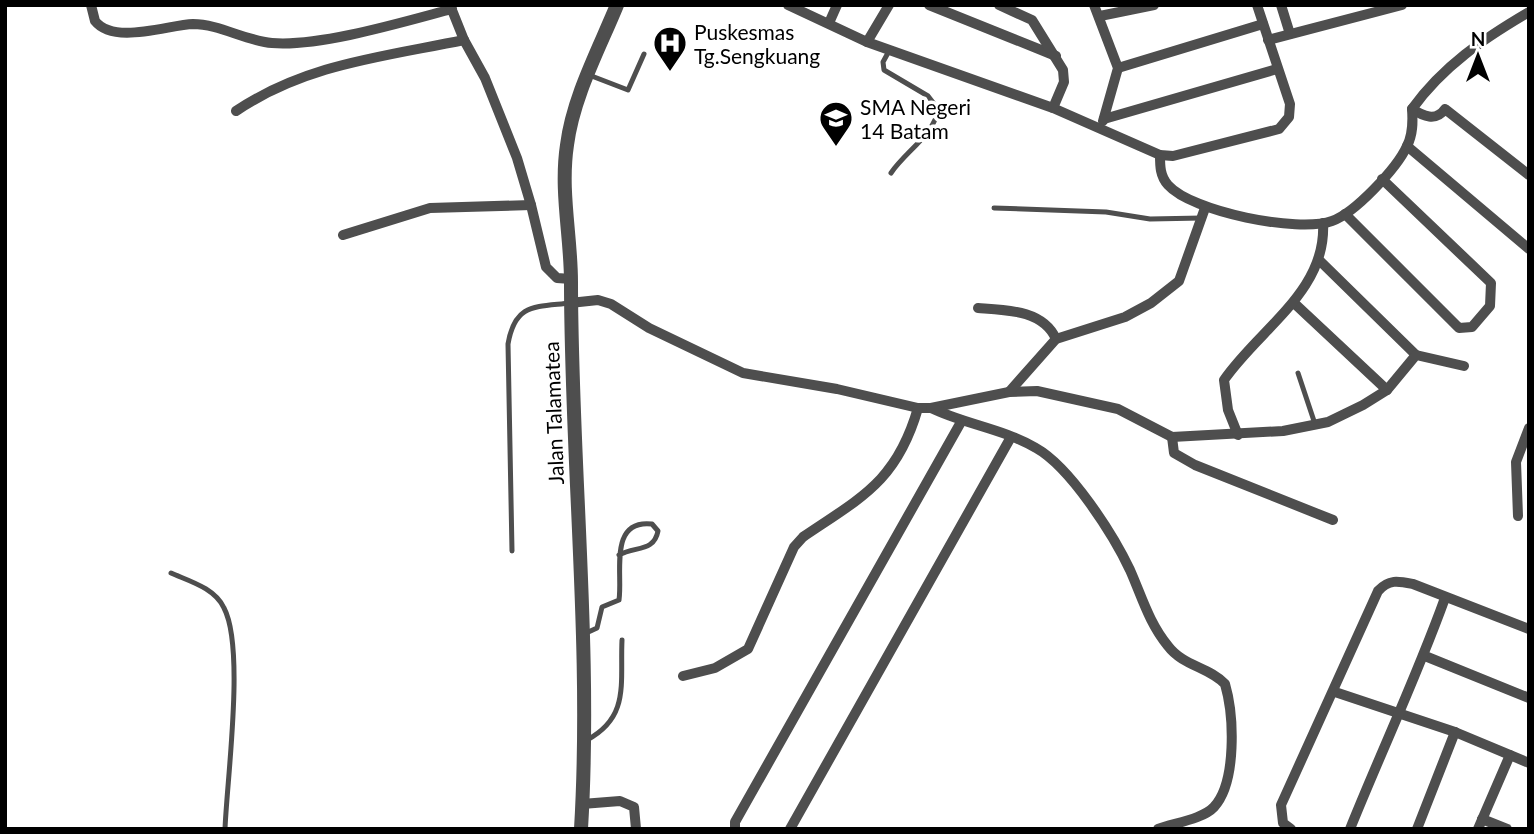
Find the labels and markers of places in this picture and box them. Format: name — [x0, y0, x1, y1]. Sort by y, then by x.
place label: Puskesmas Tg.Sengkuang — [694, 19, 820, 68]
hospital icon: Puskesmas Tg.Sengkuang — [651, 24, 689, 73]
place label: SMA Negeri 14 Batam — [860, 94, 971, 143]
school or university icon: SMA Negeri 14 Batam — [817, 99, 855, 148]

